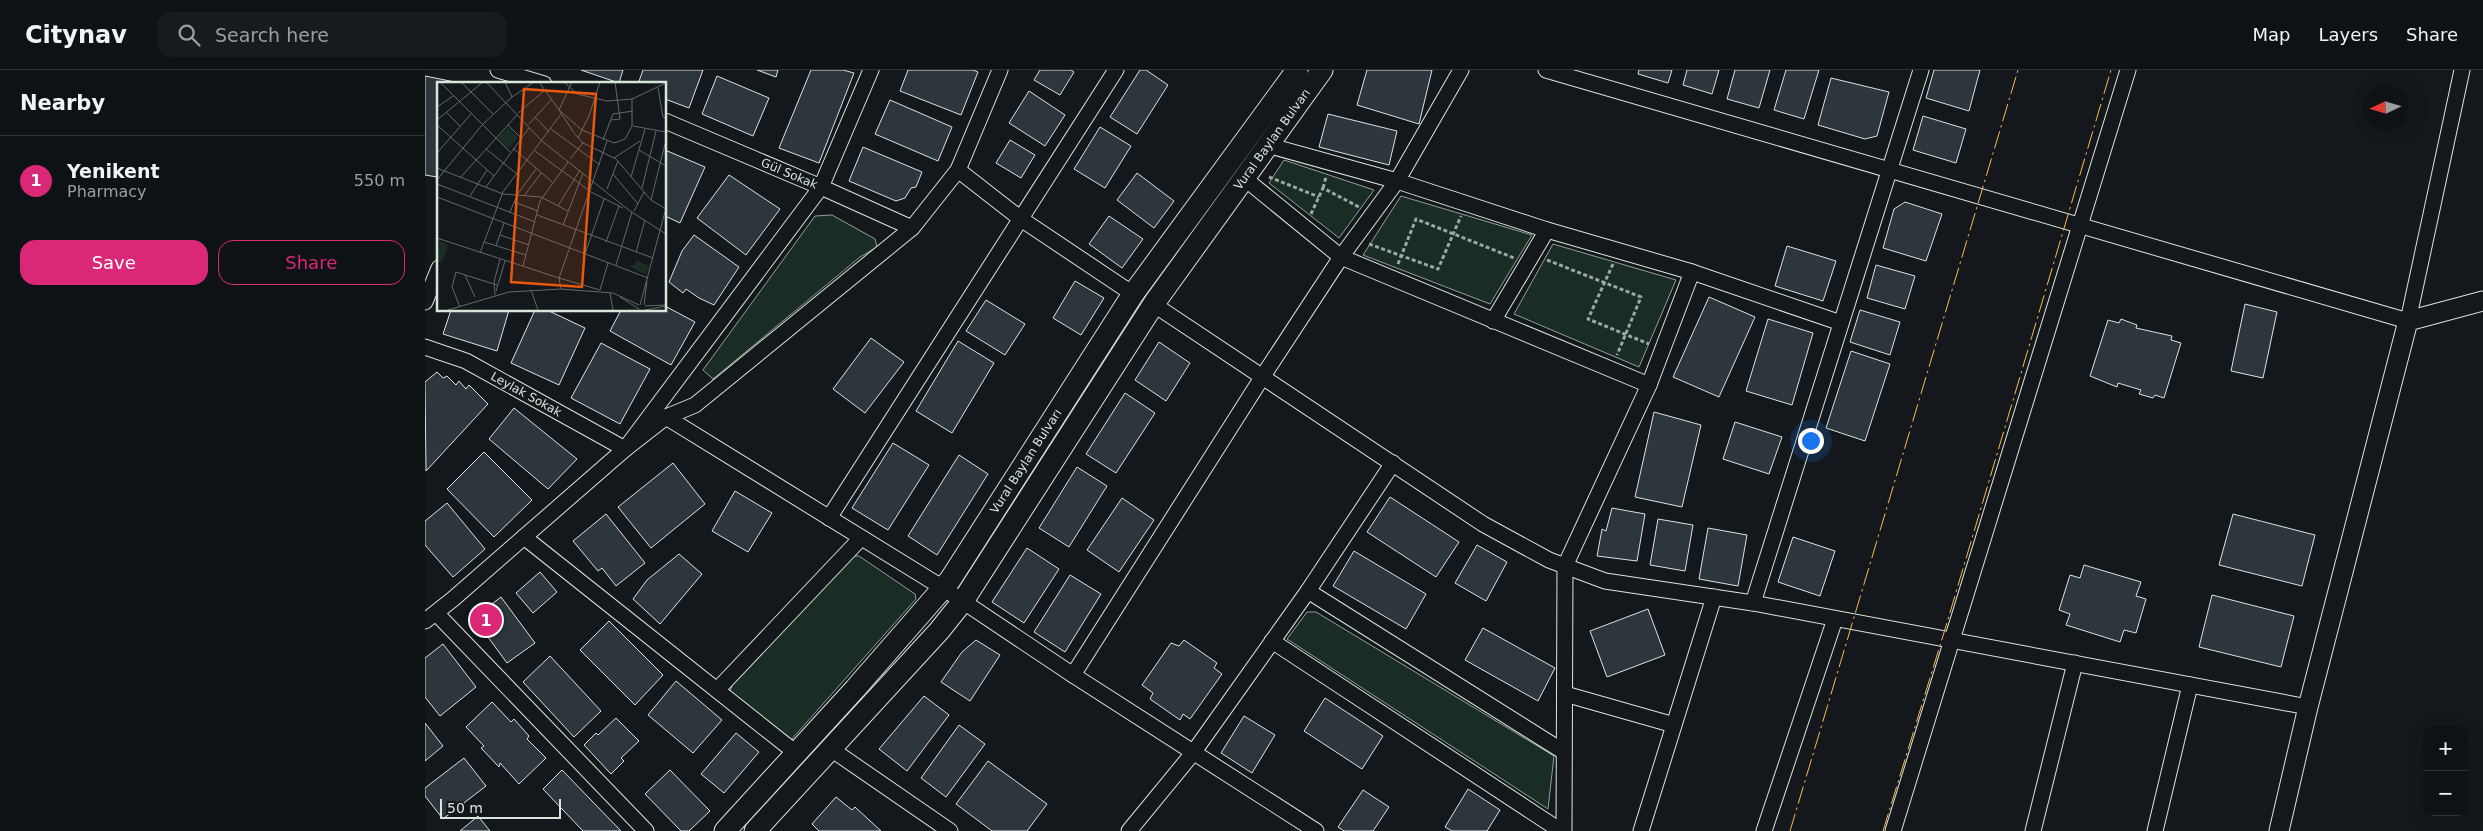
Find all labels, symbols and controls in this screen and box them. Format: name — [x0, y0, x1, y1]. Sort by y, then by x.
search box — [157, 12, 507, 57]
text: Citynav — [25, 21, 127, 49]
icon: search — [175, 21, 203, 49]
text: Search here — [215, 24, 329, 46]
text: Map — [2252, 24, 2290, 45]
text: Layers — [2318, 24, 2378, 45]
text: Share — [2406, 24, 2458, 45]
inset map — [437, 82, 666, 311]
north arrow — [2363, 85, 2408, 130]
street label: Vural Baylan Bulvarı — [1231, 86, 1313, 193]
text: Nearby — [20, 91, 105, 115]
street label: Gül Sokak — [759, 155, 820, 192]
text: Yenikent — [67, 160, 160, 182]
text: 1 — [30, 171, 42, 190]
text: 550 m — [354, 171, 405, 190]
text: Pharmacy — [67, 182, 147, 201]
button: Save — [20, 240, 208, 285]
button: Share — [218, 240, 405, 285]
street label: Leylak Sokak — [488, 369, 564, 419]
street label: Vural Baylan Bulvarı — [987, 406, 1065, 516]
your location — [1798, 428, 1824, 454]
pin: 1 — [470, 601, 502, 639]
map controls — [2423, 726, 2468, 816]
button: + — [2423, 726, 2468, 771]
button: − — [2423, 771, 2468, 816]
scale bar — [440, 796, 561, 819]
text: 50 m — [447, 800, 483, 816]

